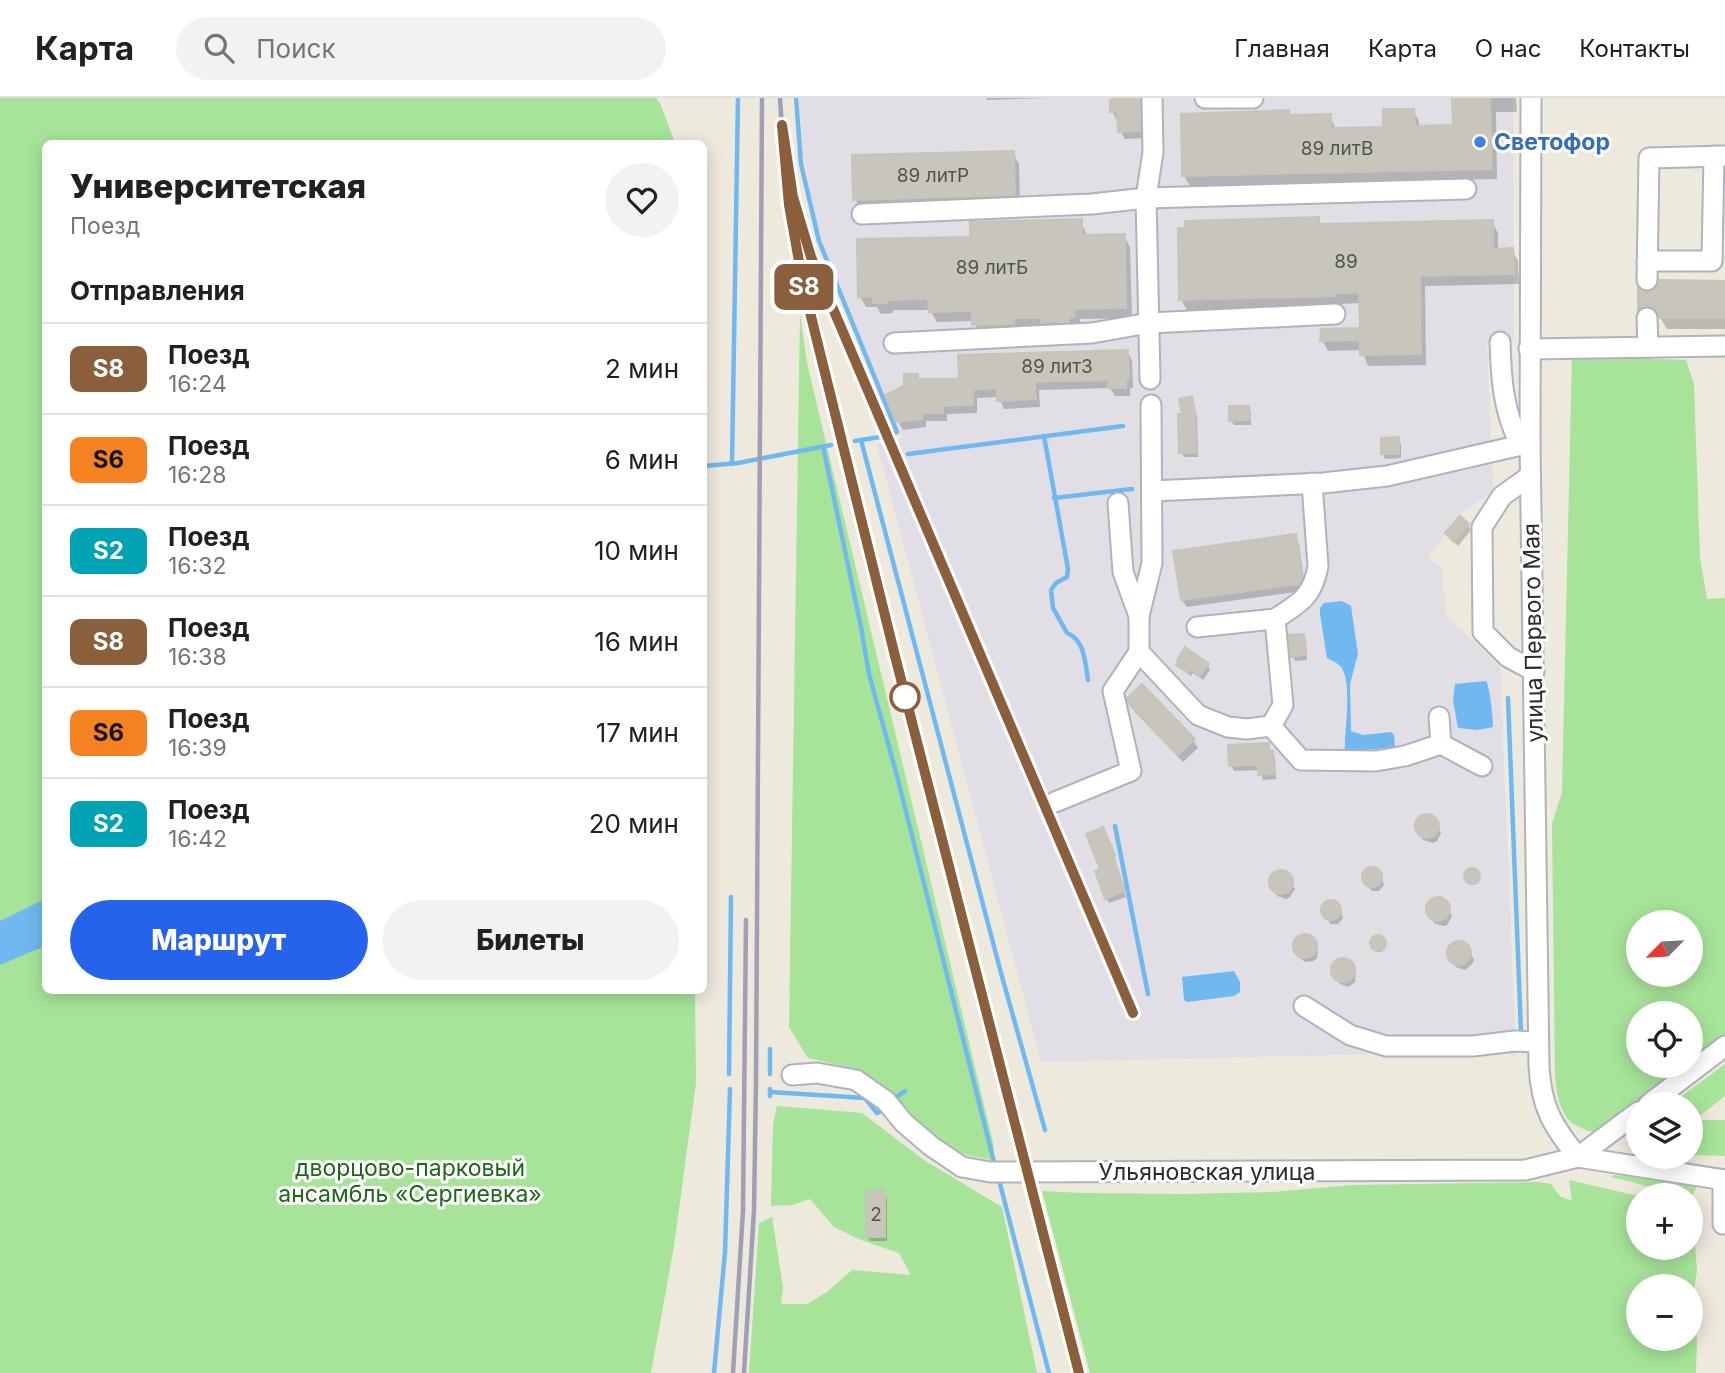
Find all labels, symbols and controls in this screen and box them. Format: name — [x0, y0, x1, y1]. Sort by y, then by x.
search box — [176, 17, 666, 80]
text: Карта — [35, 28, 134, 68]
icon: search — [200, 29, 238, 67]
text: Поиск — [256, 33, 335, 64]
text: Главная — [1234, 34, 1330, 63]
text: Карта — [1368, 34, 1437, 63]
text: О нас — [1475, 34, 1541, 63]
text: Контакты — [1579, 34, 1690, 63]
place label: Светофор — [1494, 128, 1610, 156]
marker: Светофор — [1472, 134, 1488, 150]
house number: 89 литВ — [1301, 137, 1373, 160]
button: heart — [605, 163, 679, 237]
house number: 89 литР — [897, 164, 969, 187]
text: Университетская — [70, 166, 366, 206]
text: Поезд — [70, 212, 140, 240]
house number: 89 — [1334, 250, 1358, 273]
house number: 89 литБ — [956, 256, 1028, 279]
line badge: S8 — [772, 264, 836, 310]
text: S8 — [788, 272, 820, 301]
text: Отправления — [70, 275, 245, 306]
text: Поезд — [168, 339, 250, 370]
text: 2 мин — [605, 353, 679, 384]
text: S8 — [93, 354, 124, 383]
house number: 89 литЗ — [1021, 355, 1093, 378]
text: 16:24 — [168, 370, 227, 398]
text: Поезд — [168, 430, 250, 461]
text: 6 мин — [605, 444, 679, 475]
text: S6 — [93, 445, 124, 474]
text: 16:28 — [168, 461, 227, 489]
text: Поезд — [168, 521, 250, 552]
street label: улица Первого Мая — [1517, 523, 1549, 743]
text: 10 мин — [594, 535, 679, 566]
text: S2 — [93, 536, 124, 565]
text: 16:32 — [168, 552, 226, 580]
text: Поезд — [168, 612, 250, 643]
text: 16 мин — [594, 626, 679, 657]
text: S8 — [93, 627, 124, 656]
text: 16:38 — [168, 643, 227, 671]
unlabelled marker — [890, 682, 920, 712]
text: Поезд — [168, 703, 250, 734]
text: 17 мин — [596, 717, 679, 748]
text: S6 — [93, 718, 124, 747]
text: 16:39 — [168, 734, 227, 762]
text: Поезд — [168, 794, 250, 825]
text: 20 мин — [589, 808, 679, 839]
text: S2 — [93, 809, 124, 838]
text: 16:42 — [168, 825, 227, 853]
button: Маршрут — [70, 900, 368, 980]
button: Билеты — [382, 900, 679, 980]
north arrow — [1626, 910, 1703, 987]
map controls — [1626, 910, 1703, 1351]
button: locate — [1626, 1001, 1703, 1078]
button: layers — [1626, 1092, 1703, 1169]
park label: дворцово-парковый ансамбль «Сергиевка» — [278, 1154, 542, 1208]
street label: Ульяновская улица — [1099, 1158, 1315, 1186]
button: + — [1626, 1183, 1703, 1260]
house number: 2 — [870, 1203, 882, 1226]
button: − — [1626, 1274, 1703, 1351]

